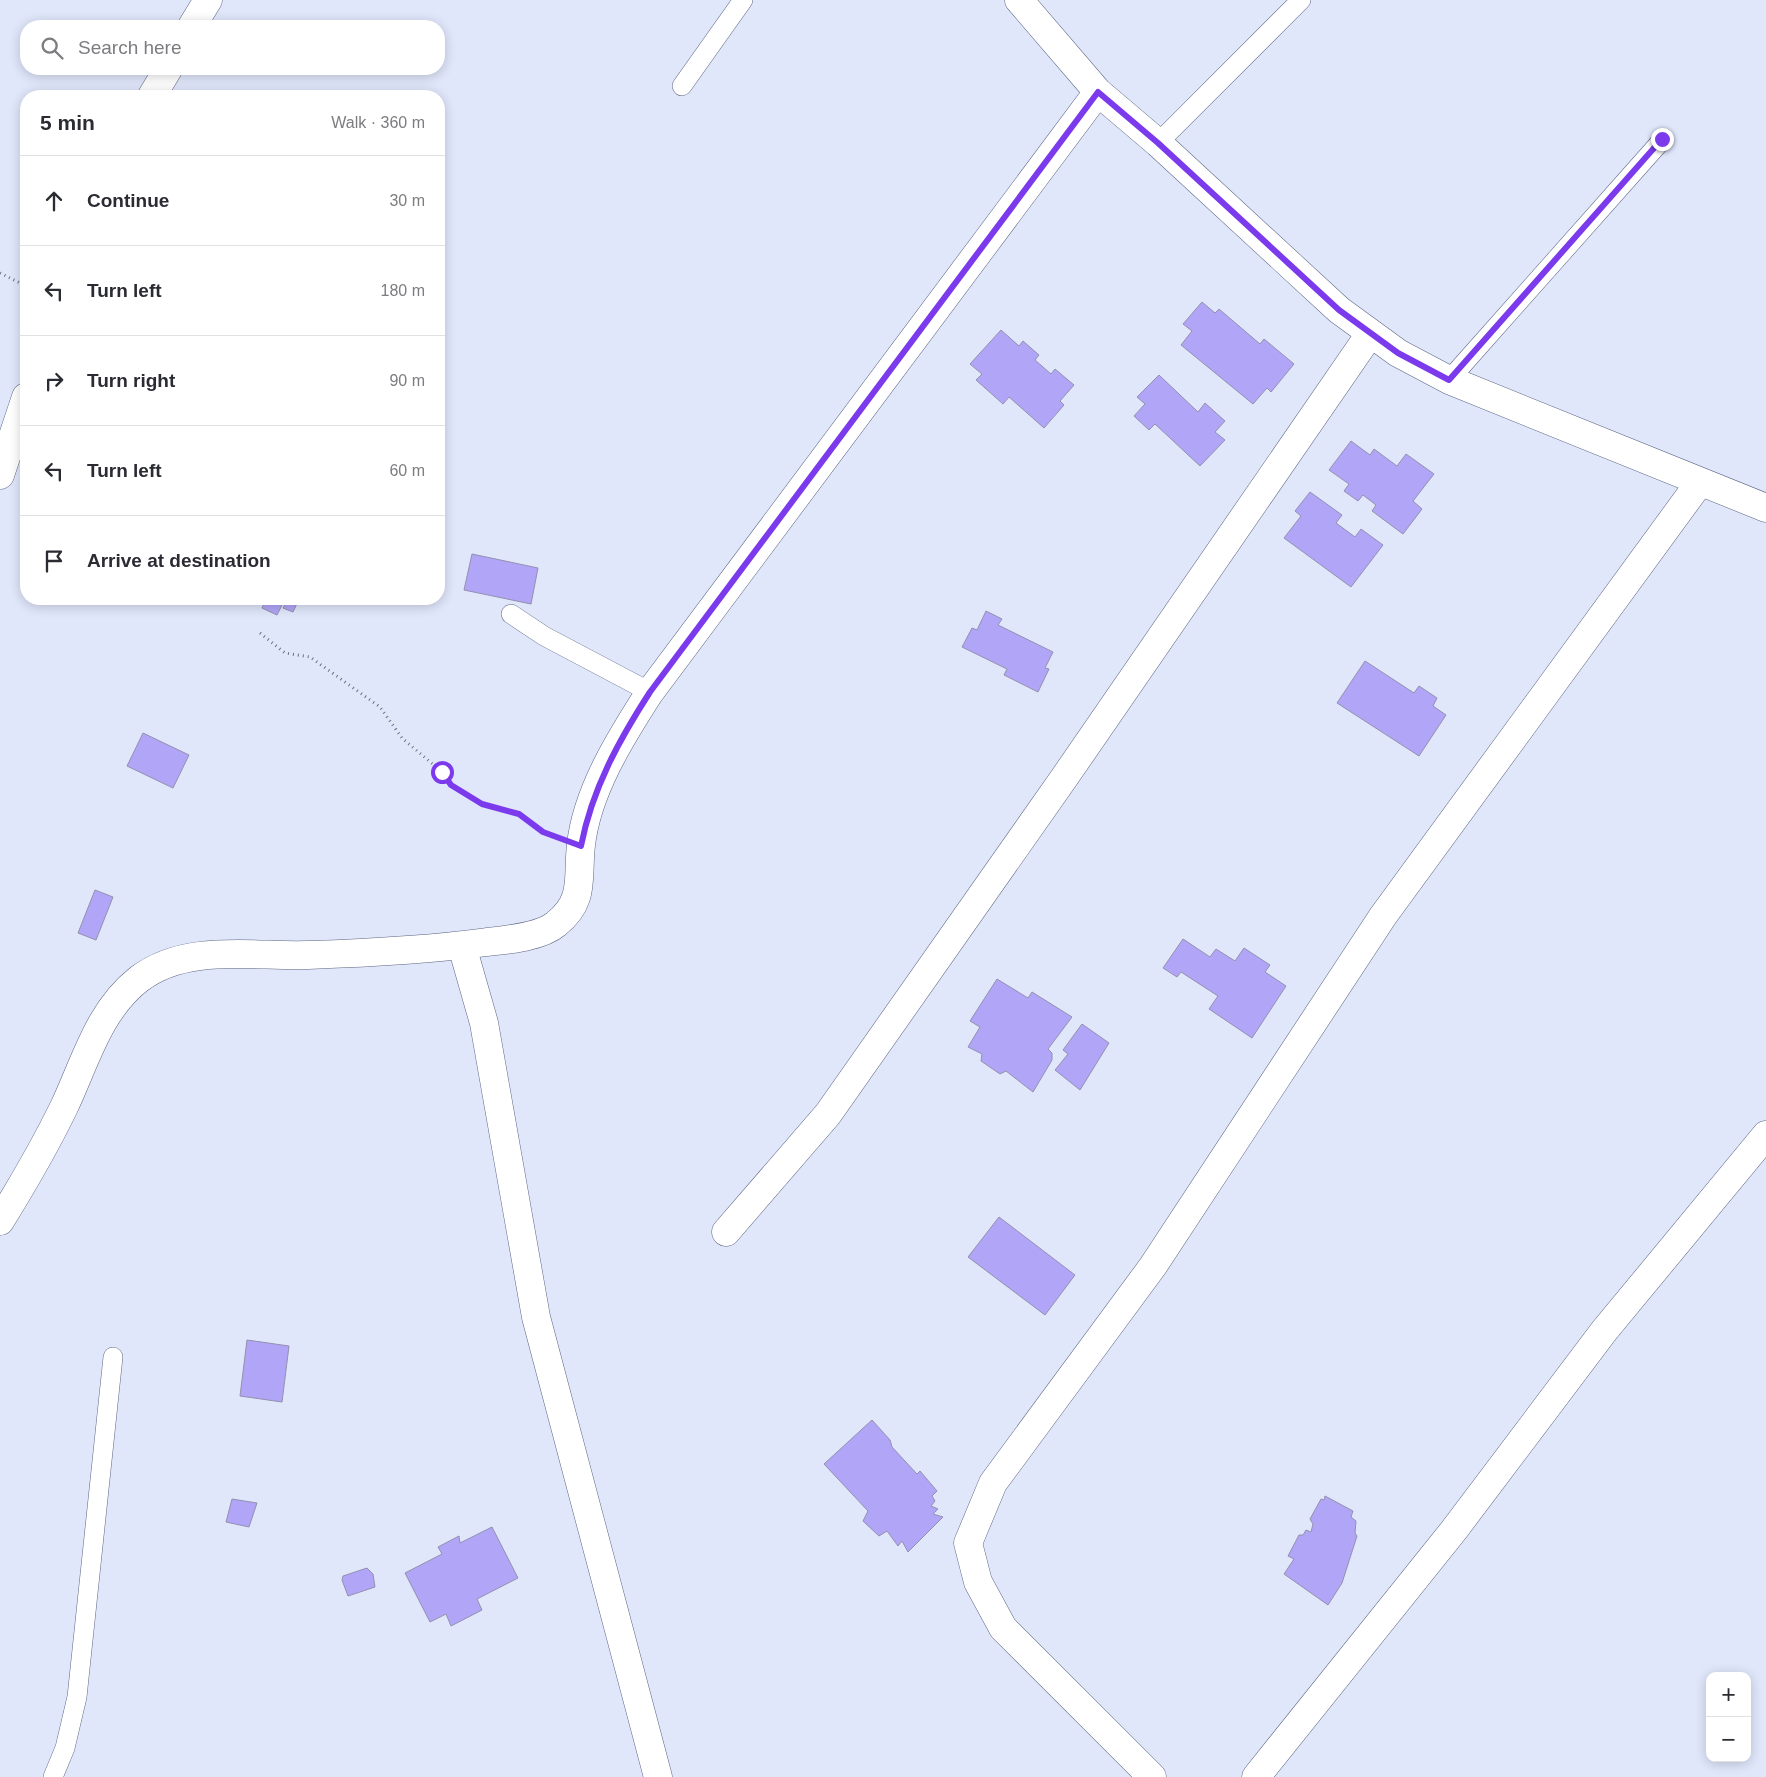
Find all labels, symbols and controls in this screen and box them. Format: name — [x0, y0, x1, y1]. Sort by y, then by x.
search box — [20, 20, 445, 75]
icon: search — [38, 34, 66, 62]
text: Search here — [78, 37, 182, 58]
text: 5 min — [40, 111, 95, 134]
text: Walk · 360 m — [331, 114, 425, 131]
route end — [1651, 128, 1674, 151]
icon: ahead — [40, 187, 68, 215]
text: Continue — [87, 190, 169, 211]
text: 30 m — [389, 192, 425, 209]
icon: left — [40, 277, 68, 305]
text: Turn left — [87, 280, 162, 301]
text: 180 m — [381, 282, 425, 299]
icon: right — [40, 367, 68, 395]
text: Turn right — [87, 370, 175, 391]
text: 90 m — [389, 372, 425, 389]
icon: left — [40, 457, 68, 485]
text: Turn left — [87, 460, 162, 481]
text: 60 m — [389, 462, 425, 479]
icon: arrive — [40, 547, 68, 575]
text: Arrive at destination — [87, 550, 271, 571]
route start — [431, 761, 454, 784]
map controls — [1706, 1672, 1751, 1762]
button: + — [1706, 1672, 1751, 1717]
button: − — [1706, 1717, 1751, 1762]

